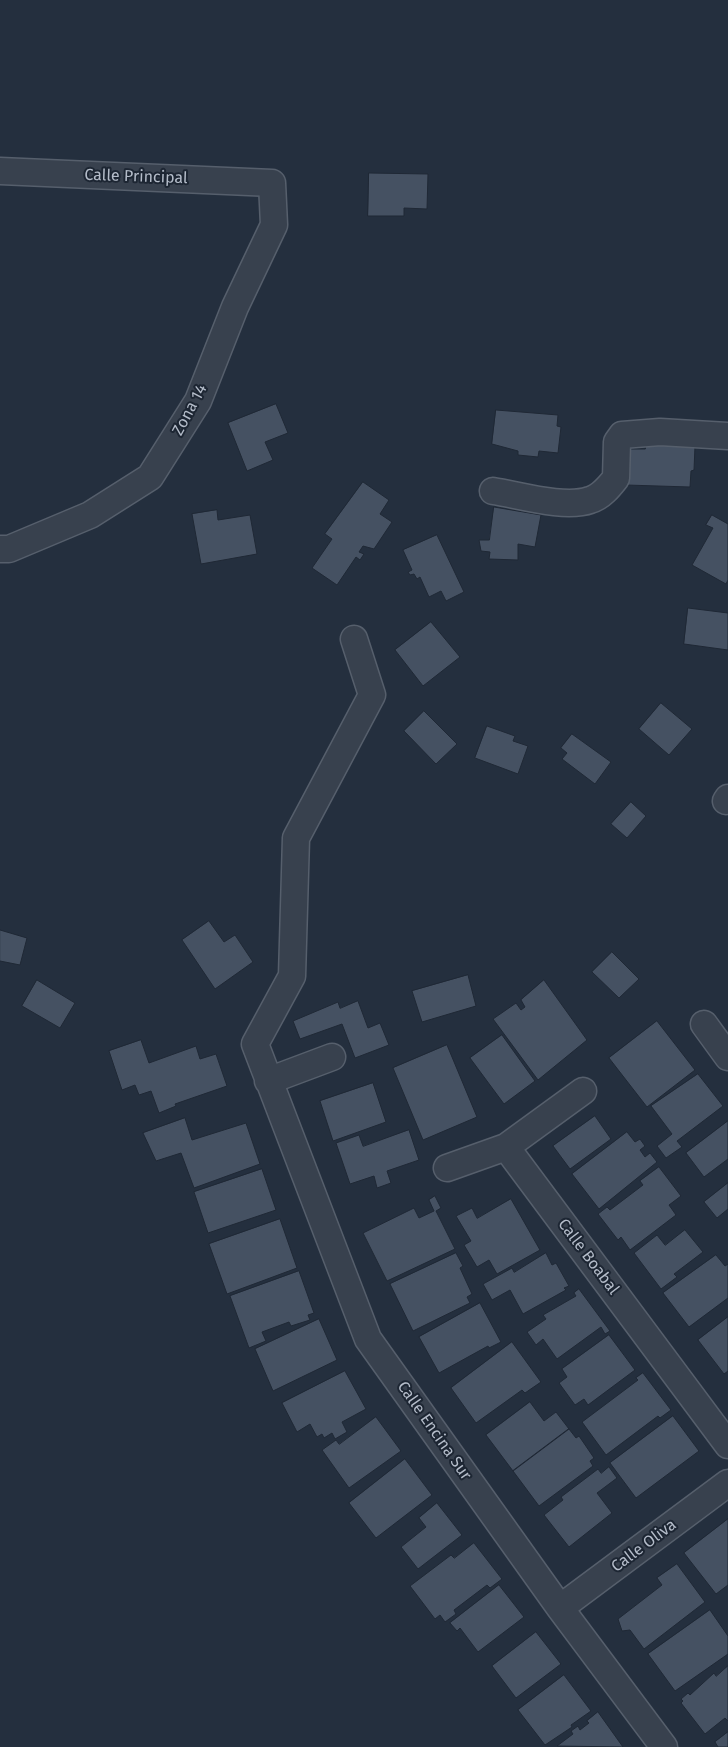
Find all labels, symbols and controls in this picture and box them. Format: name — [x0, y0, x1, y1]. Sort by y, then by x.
street label: Calle Principal — [84, 166, 188, 188]
street label: Zona 14 — [169, 381, 211, 439]
street label: Calle Boabal — [553, 1215, 623, 1299]
street label: Calle Encina Sur — [393, 1378, 475, 1484]
street label: Calle Oliva — [608, 1515, 680, 1577]

